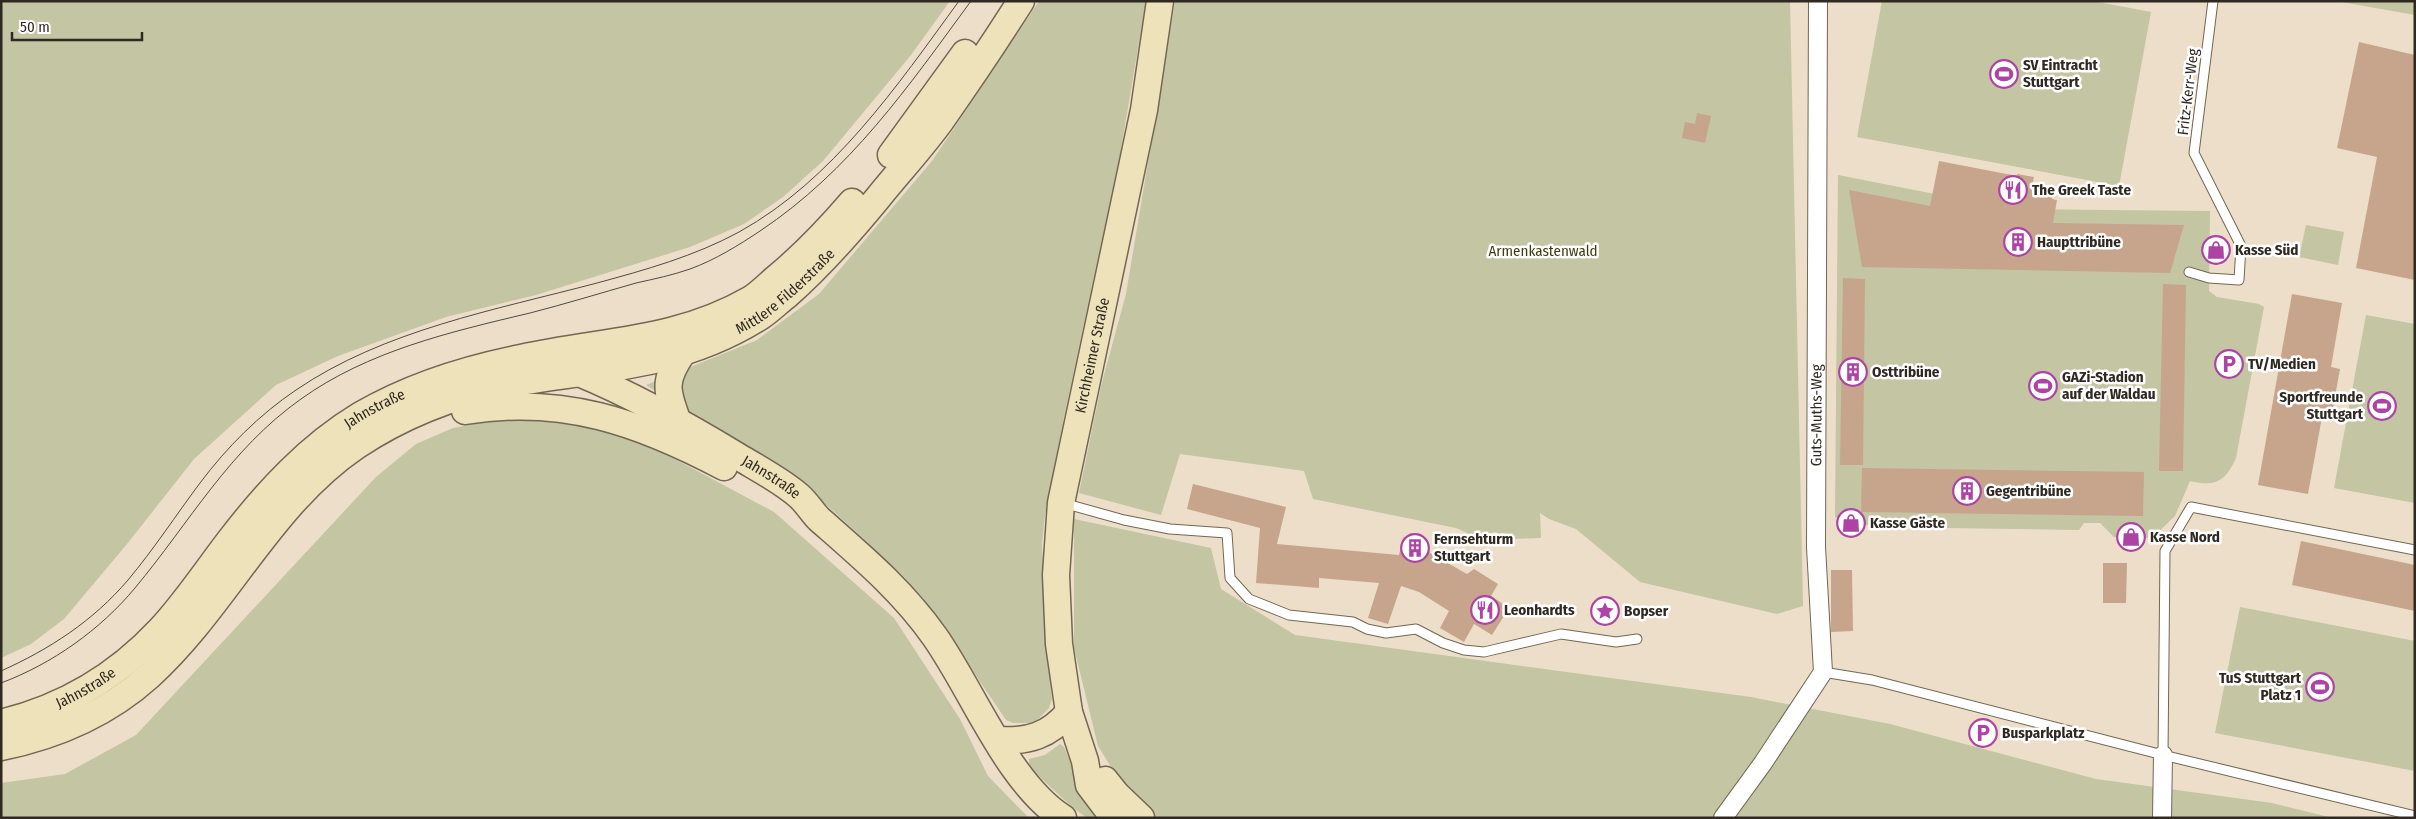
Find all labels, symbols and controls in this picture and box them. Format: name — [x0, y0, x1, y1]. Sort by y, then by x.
scale bar — [12, 10, 142, 42]
text: 50 m — [20, 18, 50, 36]
street label: Fritz-Kerr-Weg — [2174, 48, 2202, 136]
place label: SV Eintracht Stuttgart — [2023, 56, 2099, 91]
sports icon: SV Eintracht Stuttgart — [1989, 59, 2019, 89]
restaurant icon: The Greek Taste — [1998, 175, 2028, 205]
place label: The Greek Taste — [2032, 181, 2131, 199]
building icon: Haupttribüne — [2003, 227, 2033, 257]
place label: Haupttribüne — [2037, 233, 2121, 251]
shop icon: Kasse Süd — [2201, 235, 2231, 265]
place label: Kasse Süd — [2235, 241, 2298, 259]
park label: Armenkastenwald — [1488, 242, 1598, 260]
street label: Mittlere Filderstraße — [732, 245, 838, 338]
street label: Kirchheimer Straße — [1071, 296, 1113, 415]
parking icon: TV/Medien — [2214, 349, 2244, 379]
place label: TV/Medien — [2248, 355, 2316, 373]
building icon: Osttribüne — [1838, 357, 1868, 387]
place label: Osttribüne — [1872, 363, 1940, 381]
street label: Guts-Muths-Weg — [1807, 364, 1826, 466]
place label: GAZi-Stadion auf der Waldau — [2062, 368, 2156, 403]
sports icon: GAZi-Stadion auf der Waldau — [2028, 371, 2058, 401]
street label: Jahnstraße — [341, 385, 408, 432]
place label: Sportfreunde Stuttgart — [2279, 388, 2364, 423]
sports icon: Sportfreunde Stuttgart — [2367, 391, 2397, 421]
street label: Jahnstraße — [739, 452, 804, 503]
building icon: Gegentribüne — [1952, 476, 1982, 506]
place label: Gegentribüne — [1986, 482, 2071, 500]
shop icon: Kasse Gäste — [1836, 508, 1866, 538]
place label: Kasse Gäste — [1870, 514, 1946, 532]
shop icon: Kasse Nord — [2116, 522, 2146, 552]
place label: Kasse Nord — [2150, 528, 2220, 546]
place label: Fernsehturm Stuttgart — [1434, 530, 1513, 565]
building icon: Fernsehturm Stuttgart — [1400, 533, 1430, 563]
restaurant icon: Leonhardts — [1470, 595, 1500, 625]
place icon: Bopser — [1590, 596, 1620, 626]
place label: Leonhardts — [1504, 601, 1575, 619]
place label: Bopser — [1624, 602, 1669, 620]
street label: Jahnstraße — [53, 664, 119, 712]
place label: TuS Stuttgart Platz 1 — [2219, 669, 2302, 704]
sports icon: TuS Stuttgart Platz 1 — [2305, 672, 2335, 702]
parking icon: Busparkplatz — [1968, 718, 1998, 748]
place label: Busparkplatz — [2002, 724, 2085, 742]

